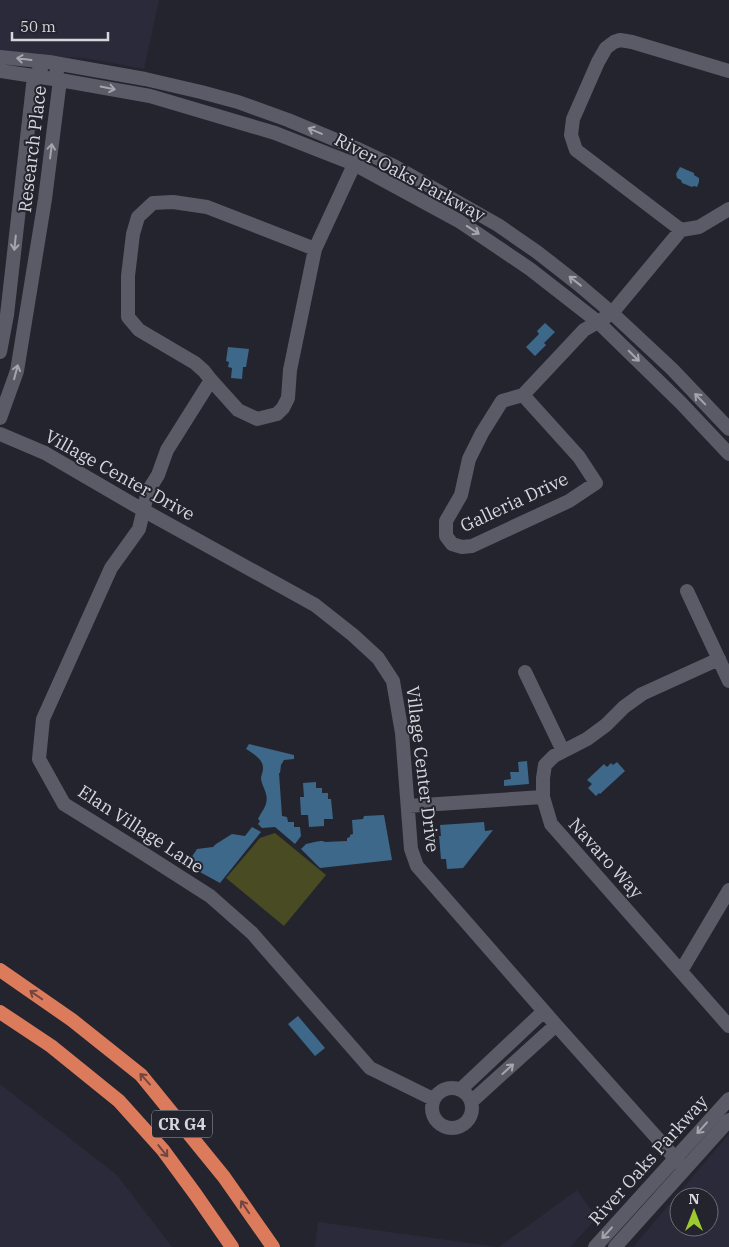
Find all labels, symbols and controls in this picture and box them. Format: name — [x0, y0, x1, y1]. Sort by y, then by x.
scale bar — [12, 10, 109, 42]
text: 50 m — [20, 17, 56, 36]
one-way arrow — [17, 54, 33, 64]
street label: Research Place — [13, 84, 51, 214]
one-way arrow — [99, 84, 115, 94]
one-way arrow — [308, 126, 323, 135]
street label: River Oaks Parkway — [331, 128, 490, 227]
one-way arrow — [46, 143, 56, 159]
one-way arrow — [466, 225, 480, 235]
one-way arrow — [10, 235, 20, 251]
one-way arrow — [569, 276, 582, 287]
one-way arrow — [627, 350, 640, 362]
one-way arrow — [12, 364, 21, 380]
one-way arrow — [694, 393, 706, 406]
street label: Village Center Drive — [41, 424, 199, 526]
street label: Galleria Drive — [456, 467, 572, 537]
street label: Village Center Drive — [401, 684, 445, 854]
street label: Elan Village Lane — [74, 780, 208, 878]
street label: Navaro Way — [564, 813, 648, 903]
one-way arrow — [29, 990, 43, 1000]
one-way arrow — [501, 1063, 514, 1075]
one-way arrow — [139, 1073, 150, 1086]
street label: River Oaks Parkway — [583, 1090, 713, 1230]
road number: CR G4 — [152, 1110, 212, 1138]
one-way arrow — [696, 1122, 708, 1135]
one-way arrow — [157, 1144, 168, 1157]
north arrow — [669, 1187, 719, 1237]
text: N — [688, 1190, 700, 1208]
one-way arrow — [240, 1200, 250, 1214]
one-way arrow — [602, 1227, 613, 1240]

